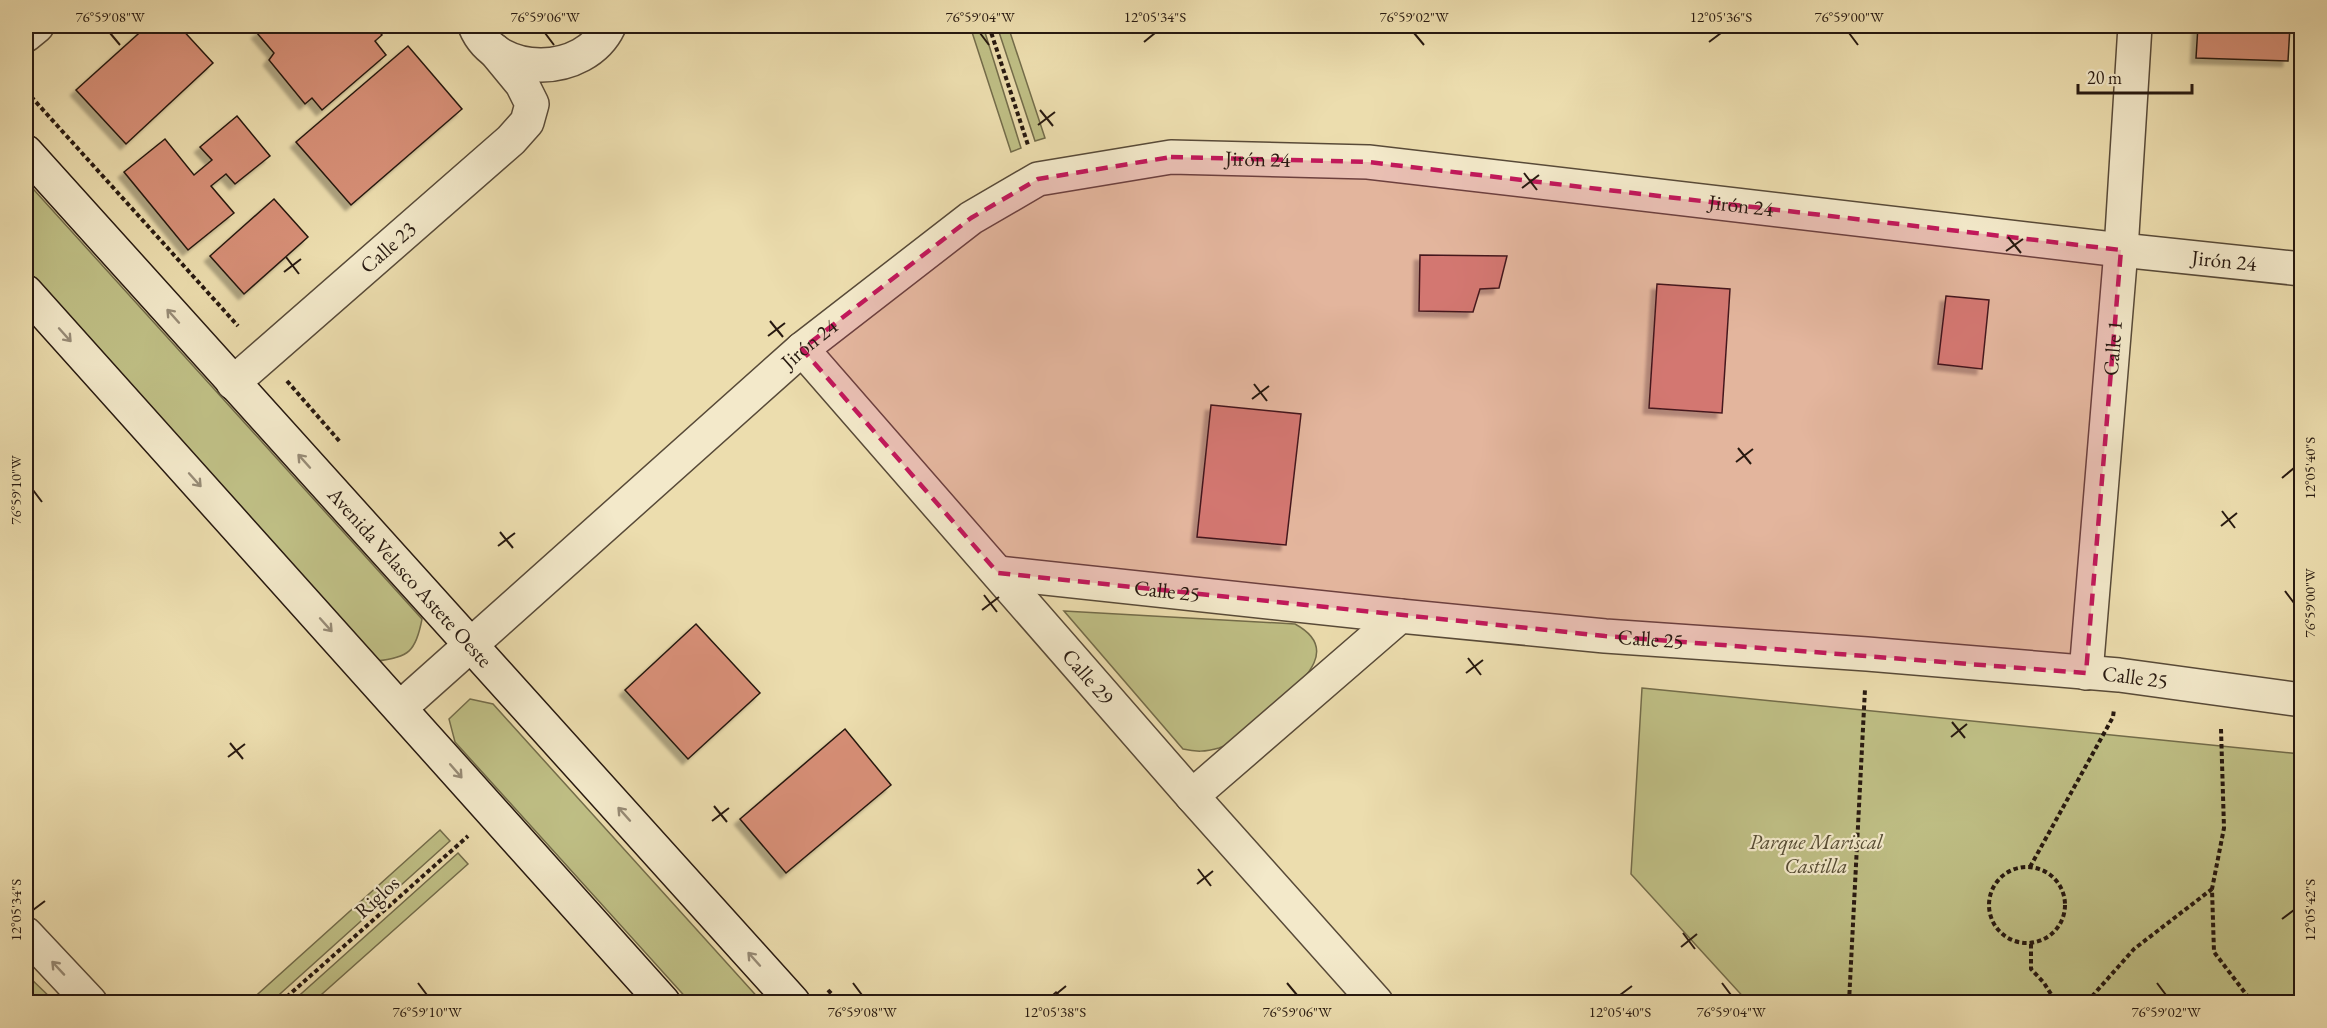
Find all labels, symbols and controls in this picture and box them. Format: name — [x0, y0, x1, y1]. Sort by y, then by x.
text: 76°59'08"W — [75, 7, 145, 26]
text: 76°59'06"W — [510, 7, 580, 26]
text: 76°59'04"W — [945, 7, 1015, 26]
text: 12°05'34"S — [1124, 7, 1186, 26]
text: 76°59'02"W — [1379, 7, 1449, 26]
text: 12°05'36"S — [1690, 7, 1752, 26]
text: 76°59'00"W — [1814, 7, 1884, 26]
scale bar — [2078, 57, 2192, 95]
text: 20 m — [2087, 66, 2122, 89]
street label: Jirón 24 — [1223, 144, 1292, 173]
street label: Jirón 24 — [1705, 188, 1776, 222]
street label: Calle 23 — [354, 215, 422, 279]
street label: Jirón 24 — [2188, 243, 2259, 277]
one-way arrow — [166, 309, 180, 324]
street label: Jirón 24 — [774, 312, 844, 376]
street label: Calle 1 — [2097, 319, 2128, 377]
one-way arrow — [58, 328, 72, 343]
text: 12°05'40"S — [2300, 437, 2319, 499]
one-way arrow — [297, 453, 311, 468]
text: 76°59'10"W — [6, 455, 25, 525]
one-way arrow — [188, 472, 202, 487]
street label: Avenida Velasco Astete Oeste — [321, 481, 499, 673]
text: 76°59'00"W — [2300, 568, 2319, 638]
street label: Calle 25 — [1133, 574, 1201, 608]
one-way arrow — [319, 617, 333, 632]
street label: Calle 25 — [1617, 623, 1685, 654]
street label: Calle 29 — [1056, 643, 1120, 710]
street label: Calle 25 — [2101, 660, 2170, 695]
one-way arrow — [448, 762, 462, 778]
one-way arrow — [617, 807, 631, 822]
park label: Parque Mariscal Castilla — [1749, 828, 1884, 879]
street label: Riglos — [349, 869, 405, 924]
text: 12°05'34"S — [6, 879, 25, 941]
text: 12°05'42"S — [2300, 879, 2319, 941]
one-way arrow — [747, 952, 761, 967]
one-way arrow — [51, 961, 65, 976]
text: 76°59'10"W — [392, 1002, 462, 1021]
text: 76°59'08"W — [827, 1002, 897, 1021]
text: 12°05'38"S — [1024, 1002, 1086, 1021]
text: 76°59'06"W — [1262, 1002, 1332, 1021]
text: 12°05'40"S — [1589, 1002, 1651, 1021]
text: 76°59'04"W — [1696, 1002, 1766, 1021]
text: 76°59'02"W — [2131, 1002, 2201, 1021]

